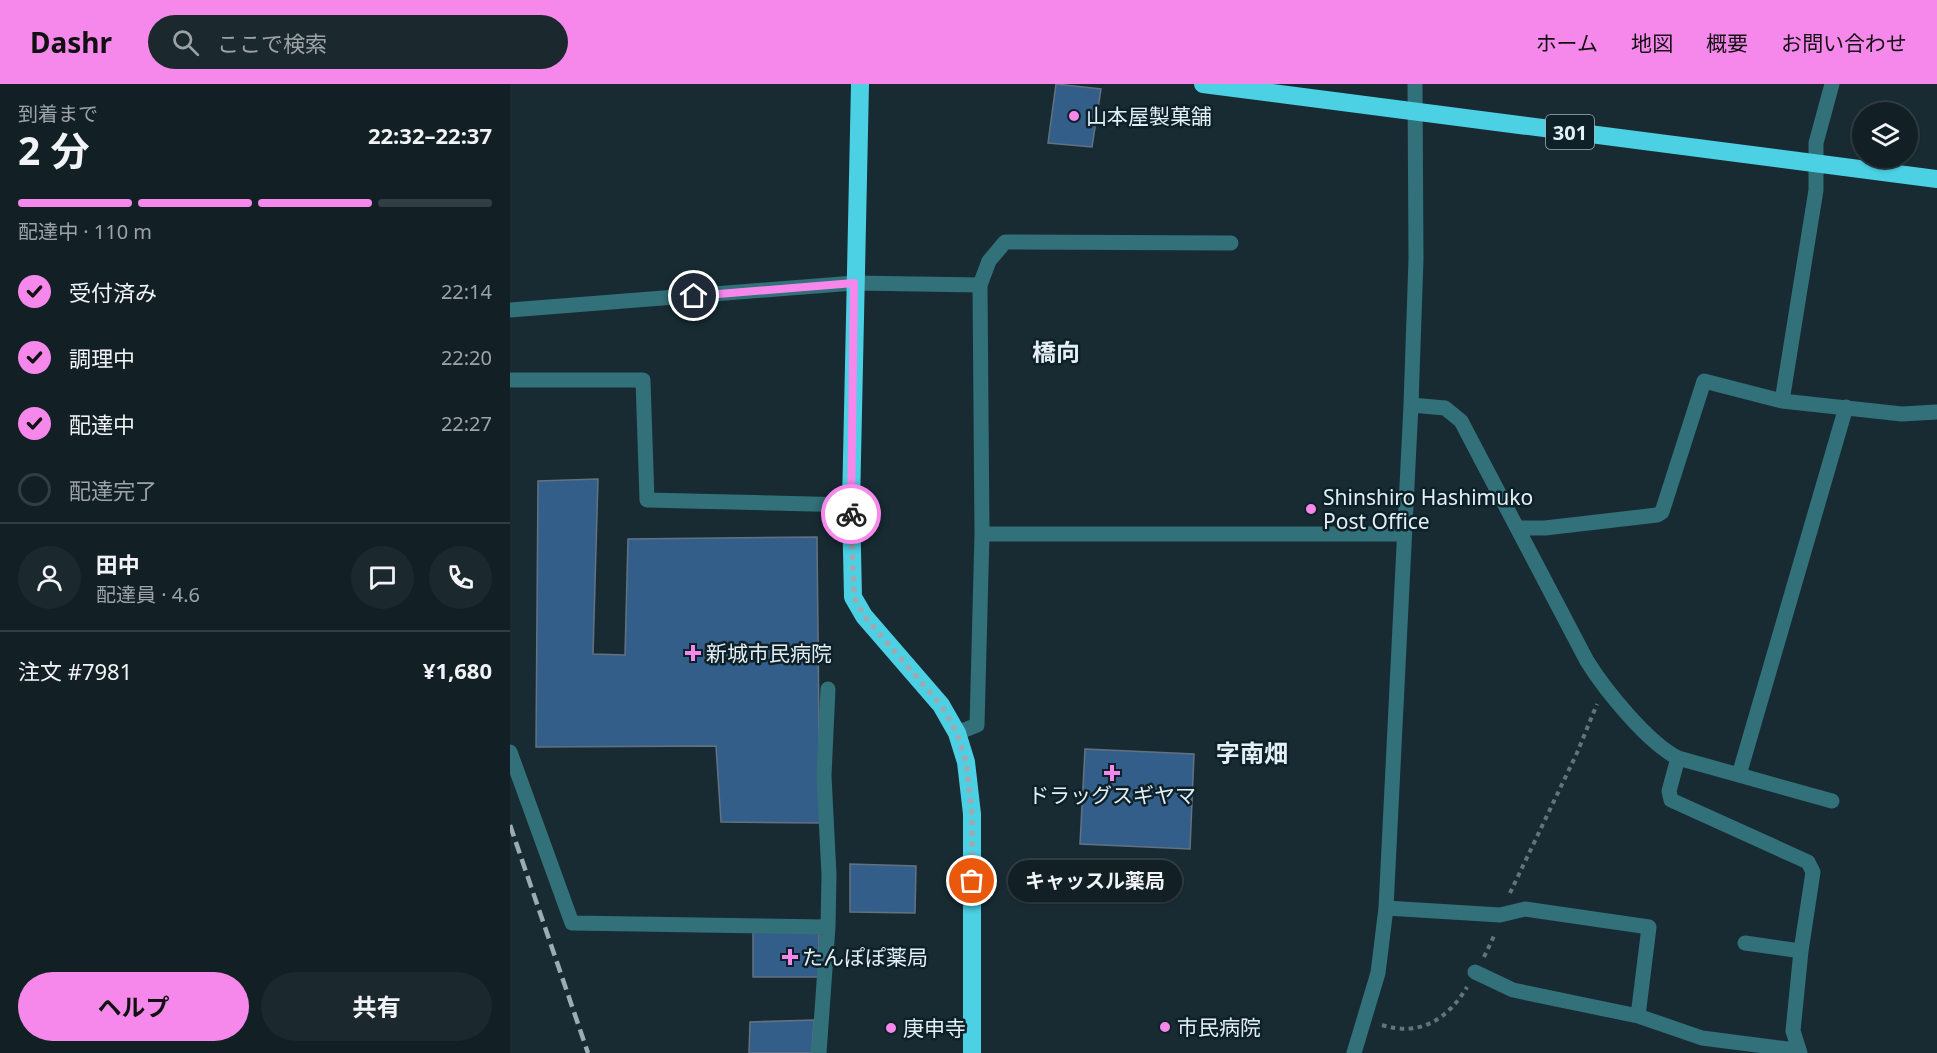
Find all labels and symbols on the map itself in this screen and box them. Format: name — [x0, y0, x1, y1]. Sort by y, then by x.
place label: 山本屋製菓舗 — [1086, 102, 1212, 130]
marker: 山本屋製菓舗 — [1067, 109, 1081, 123]
road number: 301 — [1546, 115, 1594, 149]
pin — [668, 270, 719, 321]
district label: 橋向 — [1032, 335, 1080, 368]
place label: Shinshiro Hashimuko Post Office — [1323, 483, 1533, 535]
courier — [821, 484, 881, 544]
marker: Shinshiro Hashimuko Post Office — [1304, 502, 1318, 516]
place label: 新城市民病院 — [706, 639, 832, 667]
marker: 新城市民病院 — [684, 644, 702, 662]
district label: 字南畑 — [1216, 736, 1288, 769]
marker: ドラッグスギヤマ — [1105, 766, 1119, 780]
place label: ドラッグスギヤマ — [1028, 781, 1196, 809]
pin — [946, 855, 997, 906]
callout: キャッスル薬局 — [1008, 860, 1182, 902]
place label: たんぽぽ薬局 — [802, 943, 928, 971]
marker: たんぽぽ薬局 — [783, 950, 797, 964]
place label: 市民病院 — [1177, 1013, 1261, 1041]
place label: 庚申寺 — [903, 1014, 966, 1042]
marker: 市民病院 — [1158, 1020, 1172, 1034]
marker: 庚申寺 — [884, 1021, 898, 1035]

